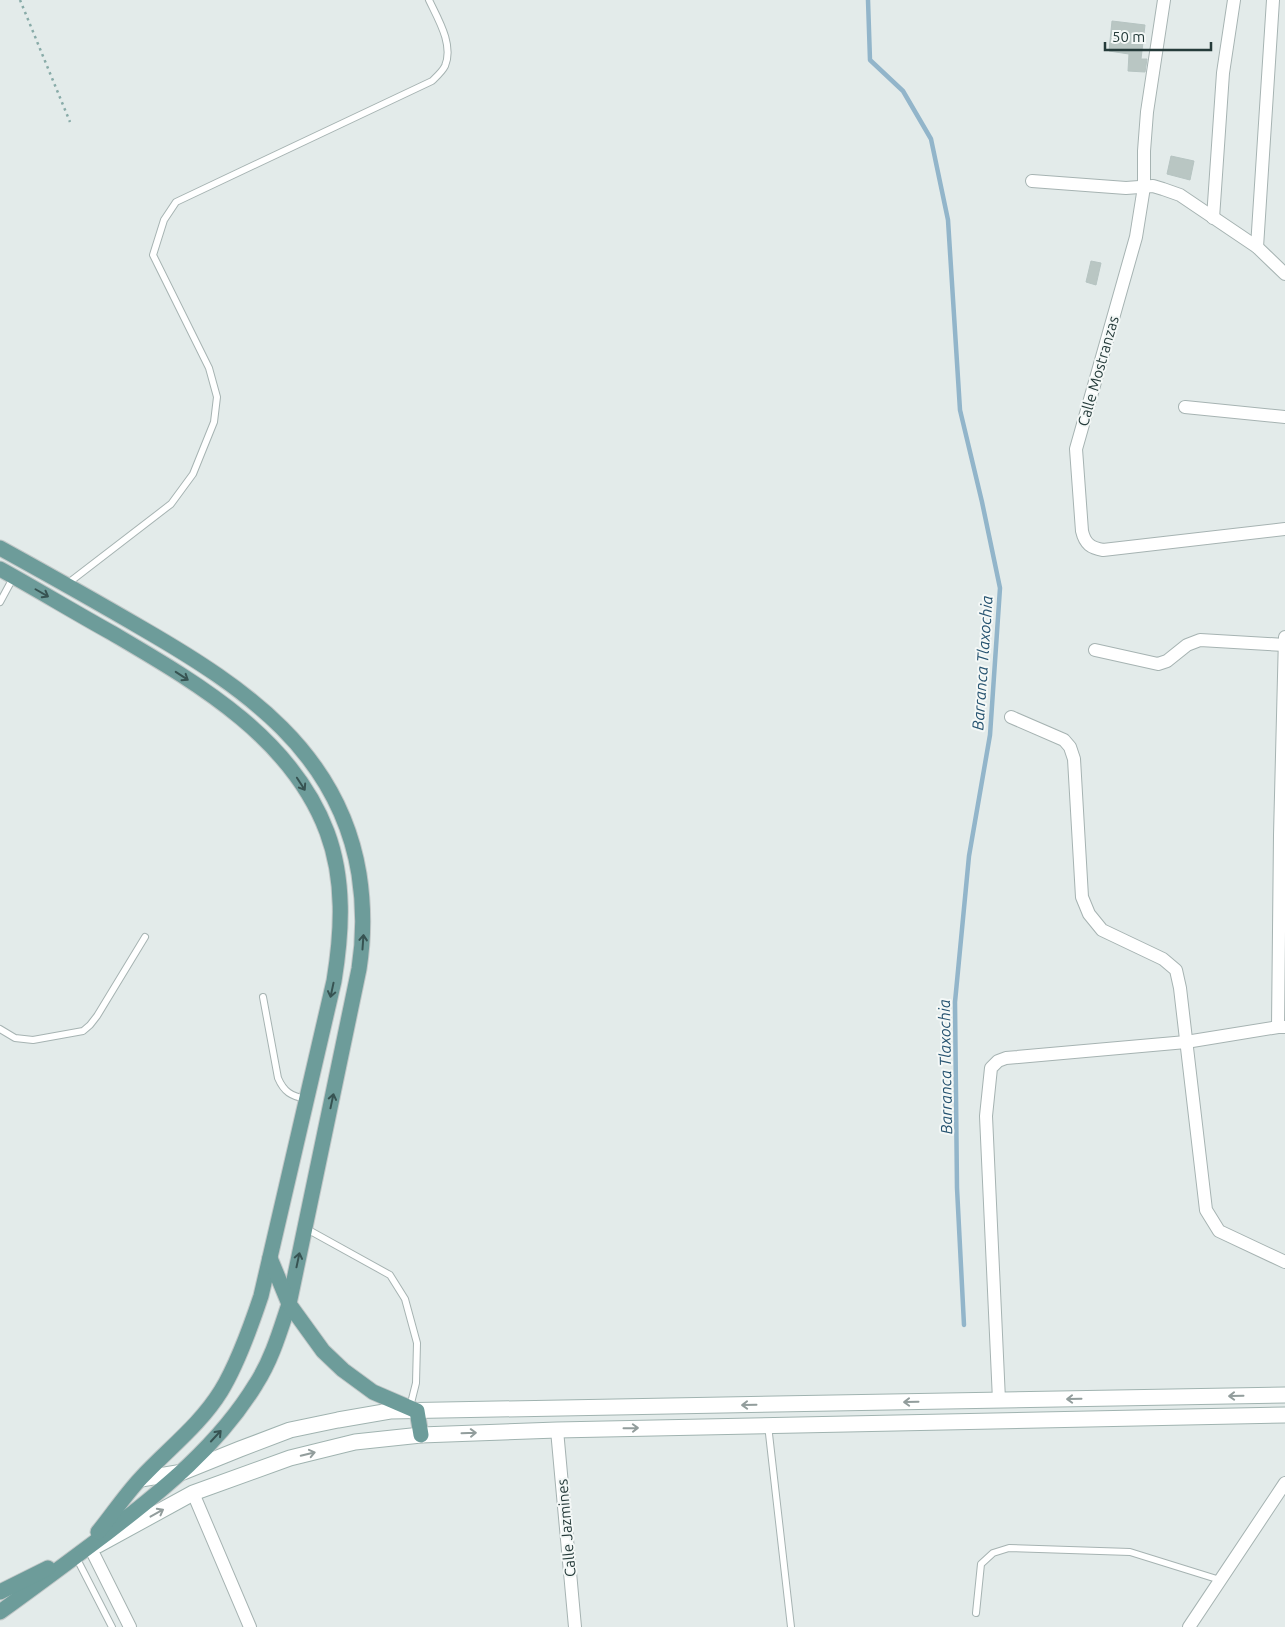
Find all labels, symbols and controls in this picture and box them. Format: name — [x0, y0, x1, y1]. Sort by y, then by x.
scale bar — [1105, 20, 1211, 52]
text: 50 m — [1112, 28, 1145, 45]
street label: Calle Mostranzas — [1074, 314, 1122, 428]
one-way arrow — [35, 589, 49, 599]
water label: Barranca Tlaxochia — [968, 595, 996, 731]
one-way arrow — [175, 671, 189, 681]
one-way arrow — [297, 777, 307, 791]
one-way arrow — [358, 934, 367, 950]
one-way arrow — [327, 982, 337, 998]
water label: Barranca Tlaxochia — [935, 999, 955, 1135]
one-way arrow — [328, 1094, 337, 1110]
one-way arrow — [294, 1253, 303, 1269]
one-way arrow — [1229, 1391, 1245, 1401]
one-way arrow — [1066, 1394, 1082, 1404]
one-way arrow — [904, 1397, 920, 1407]
one-way arrow — [741, 1400, 758, 1410]
one-way arrow — [622, 1423, 639, 1433]
one-way arrow — [460, 1429, 476, 1438]
one-way arrow — [210, 1430, 222, 1443]
one-way arrow — [299, 1449, 315, 1458]
street label: Calle Jazmines — [553, 1478, 579, 1578]
one-way arrow — [150, 1507, 164, 1517]

